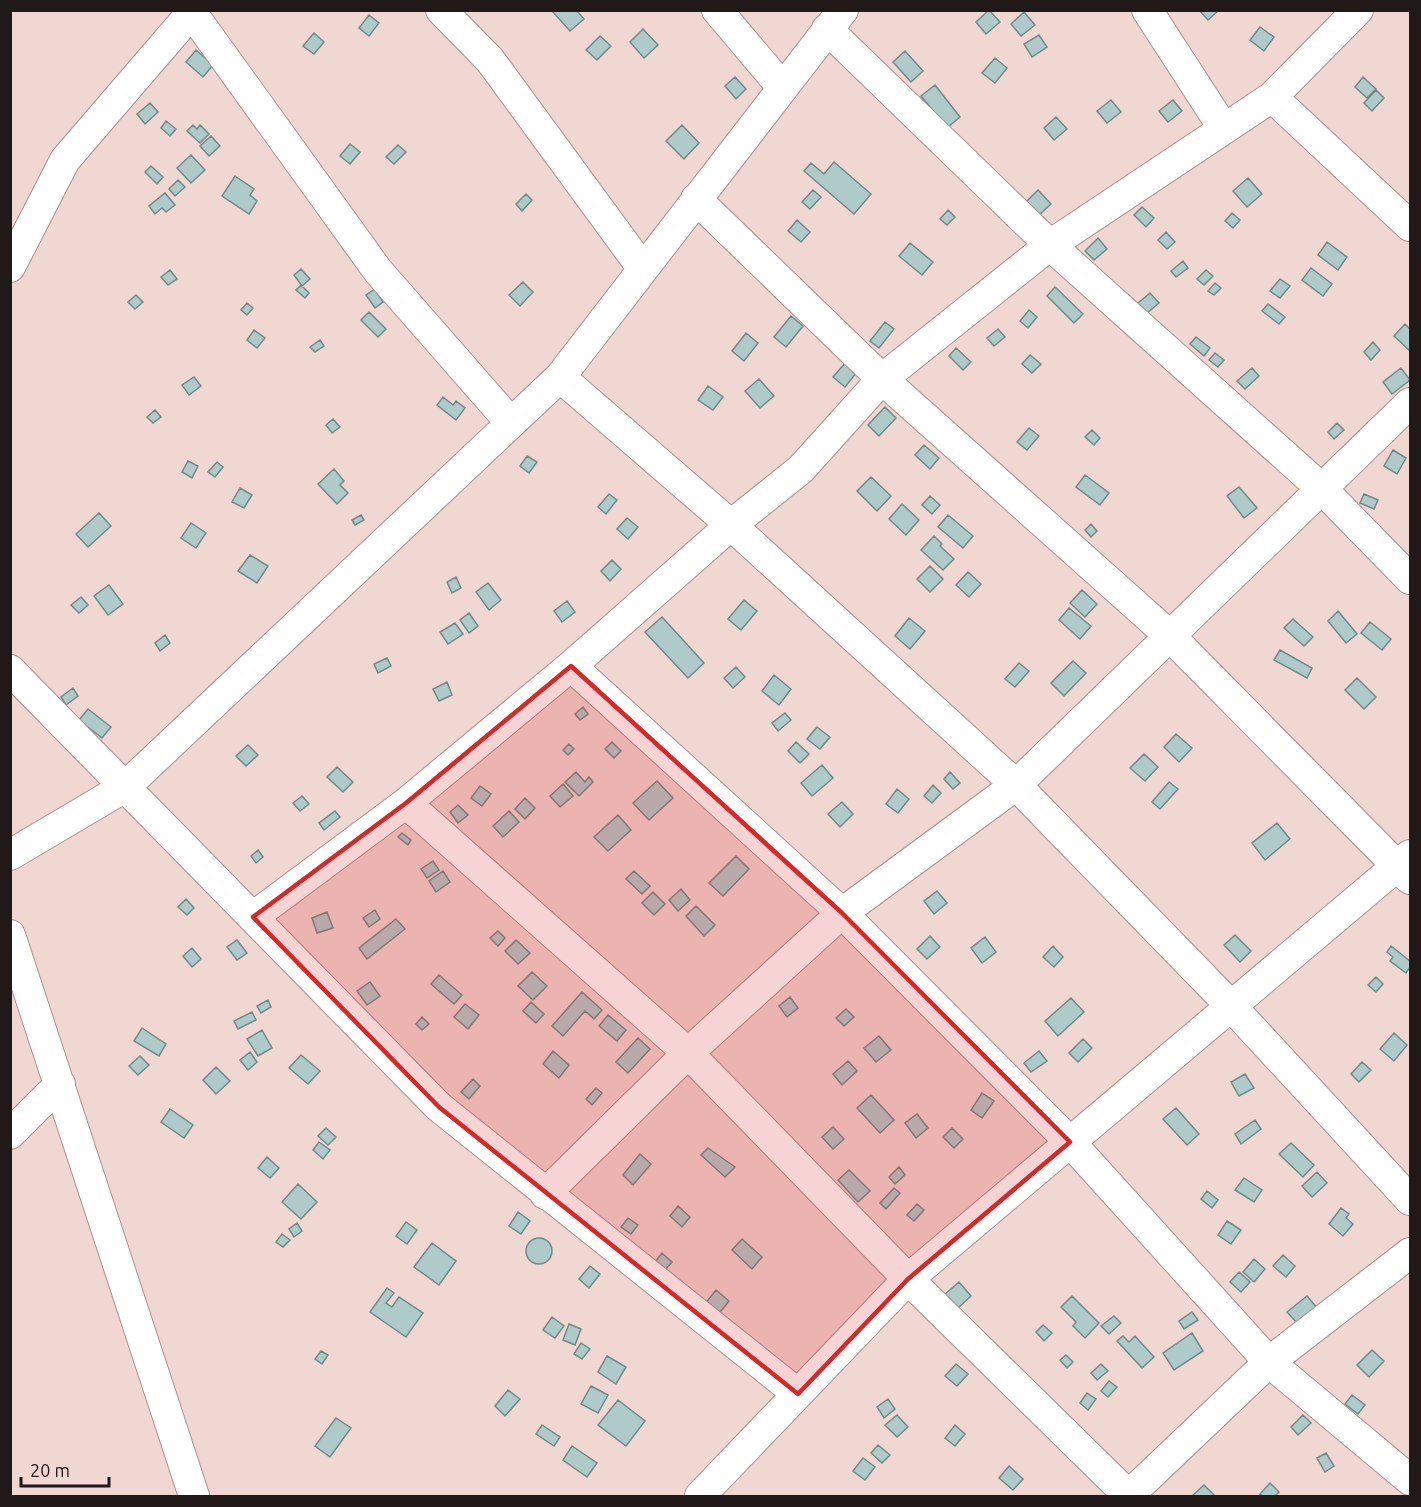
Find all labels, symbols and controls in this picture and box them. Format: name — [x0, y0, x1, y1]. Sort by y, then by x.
scale bar — [21, 1450, 110, 1488]
text: 20 m — [30, 1460, 70, 1480]

